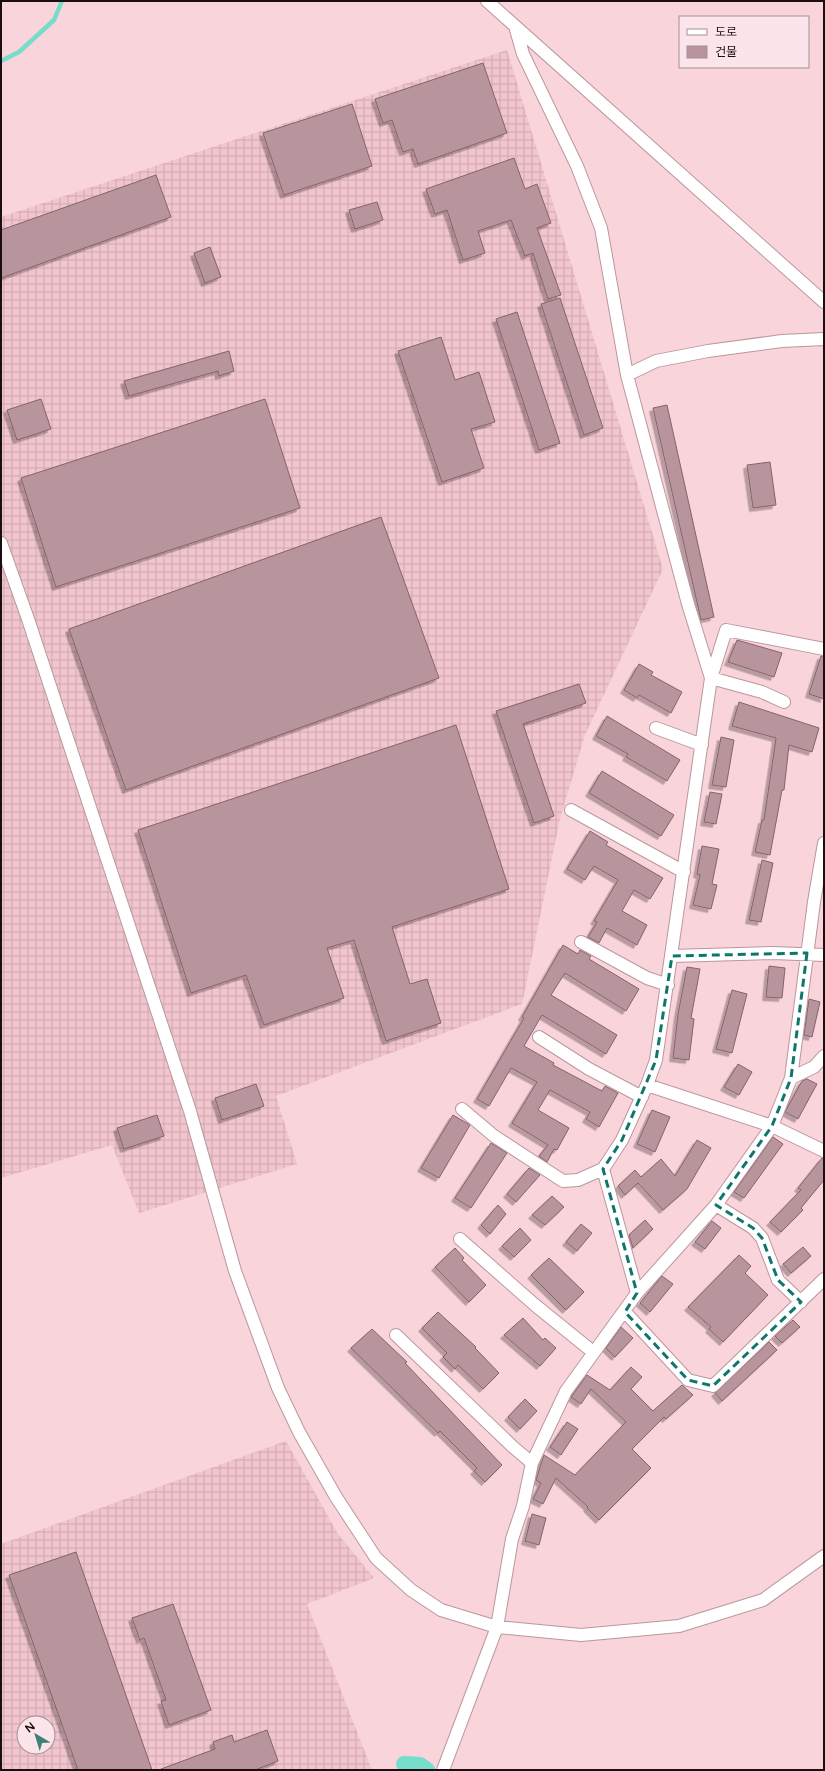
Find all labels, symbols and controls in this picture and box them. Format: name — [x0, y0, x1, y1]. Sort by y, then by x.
legend — [679, 16, 809, 68]
text: 도로 — [715, 25, 737, 39]
text: 건물 — [715, 45, 737, 59]
north arrow — [16, 1715, 56, 1755]
text: N — [23, 1720, 38, 1735]

